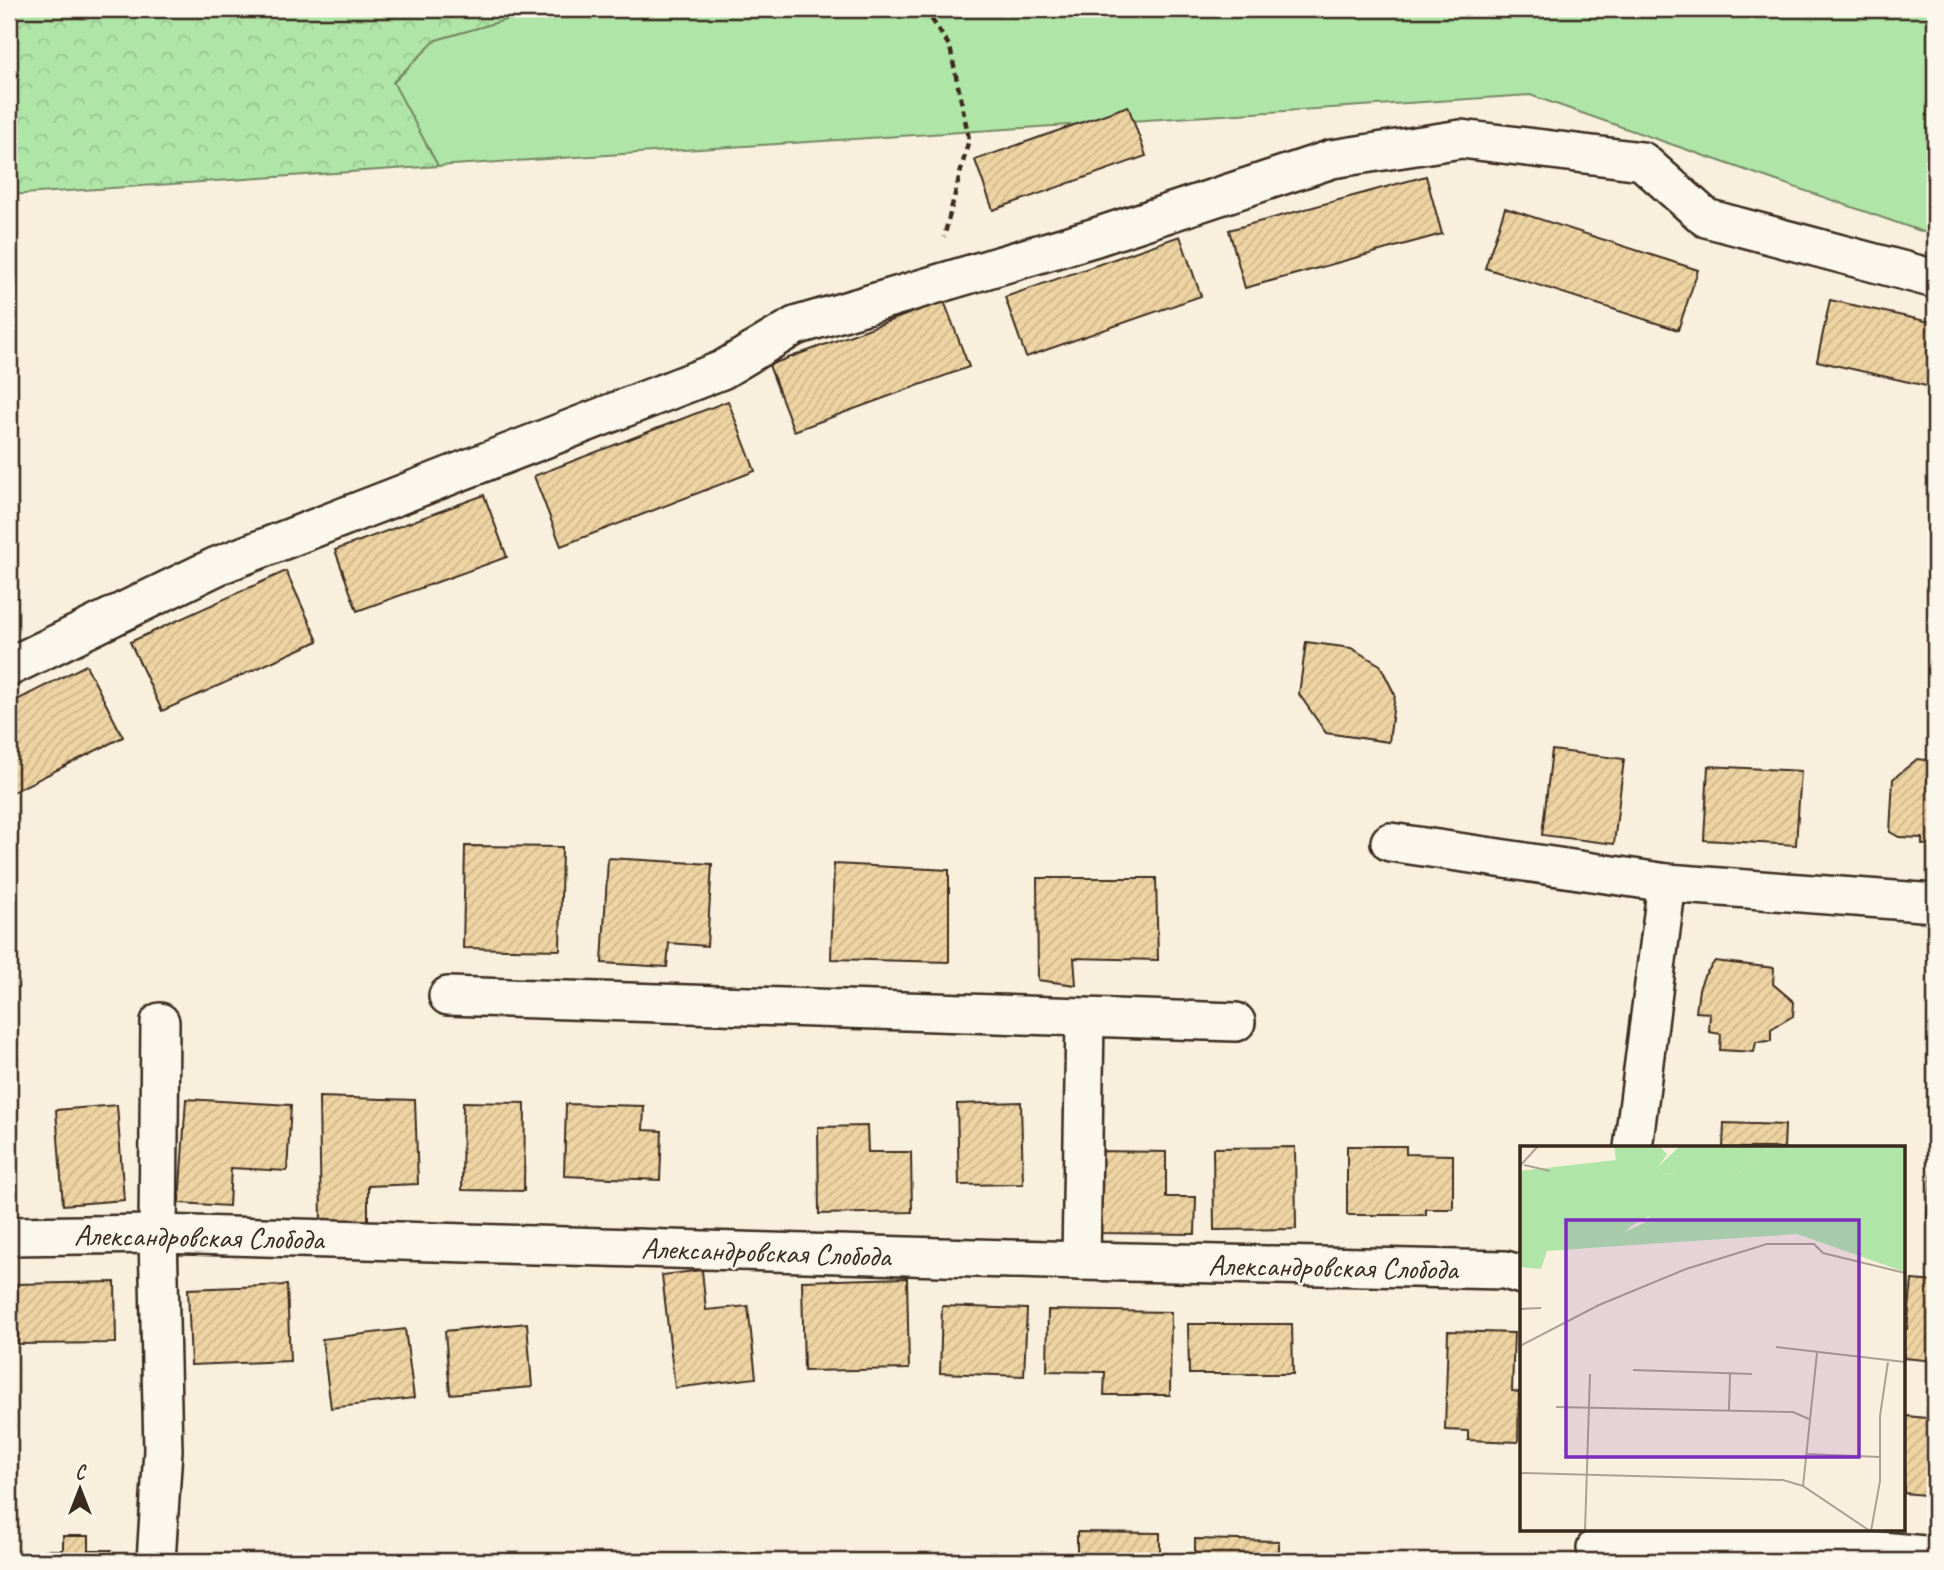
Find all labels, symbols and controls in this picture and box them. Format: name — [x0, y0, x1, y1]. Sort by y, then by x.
inset map — [1520, 1146, 1906, 1532]
street label: Александровская Слобода — [74, 1216, 326, 1258]
street label: Александровская Слобода — [641, 1229, 893, 1275]
street label: Александровская Слобода — [1208, 1246, 1460, 1288]
north arrow — [46, 1454, 116, 1524]
text: С — [75, 1461, 87, 1485]

